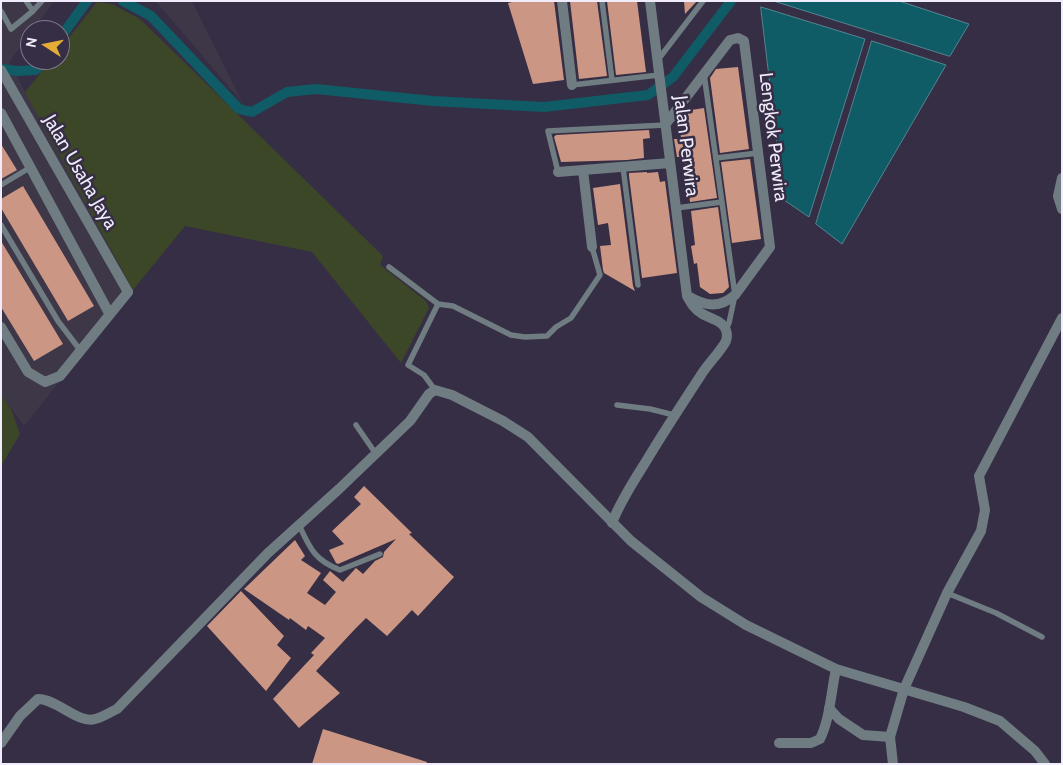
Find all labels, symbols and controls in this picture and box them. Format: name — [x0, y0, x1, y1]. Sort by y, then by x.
north arrow — [20, 20, 70, 70]
text: N — [21, 36, 41, 49]
street label: Lengkok Perwira — [754, 71, 792, 203]
street label: Jalan Perwira — [669, 94, 703, 198]
street label: Jalan Usaha Jaya — [38, 111, 122, 233]

